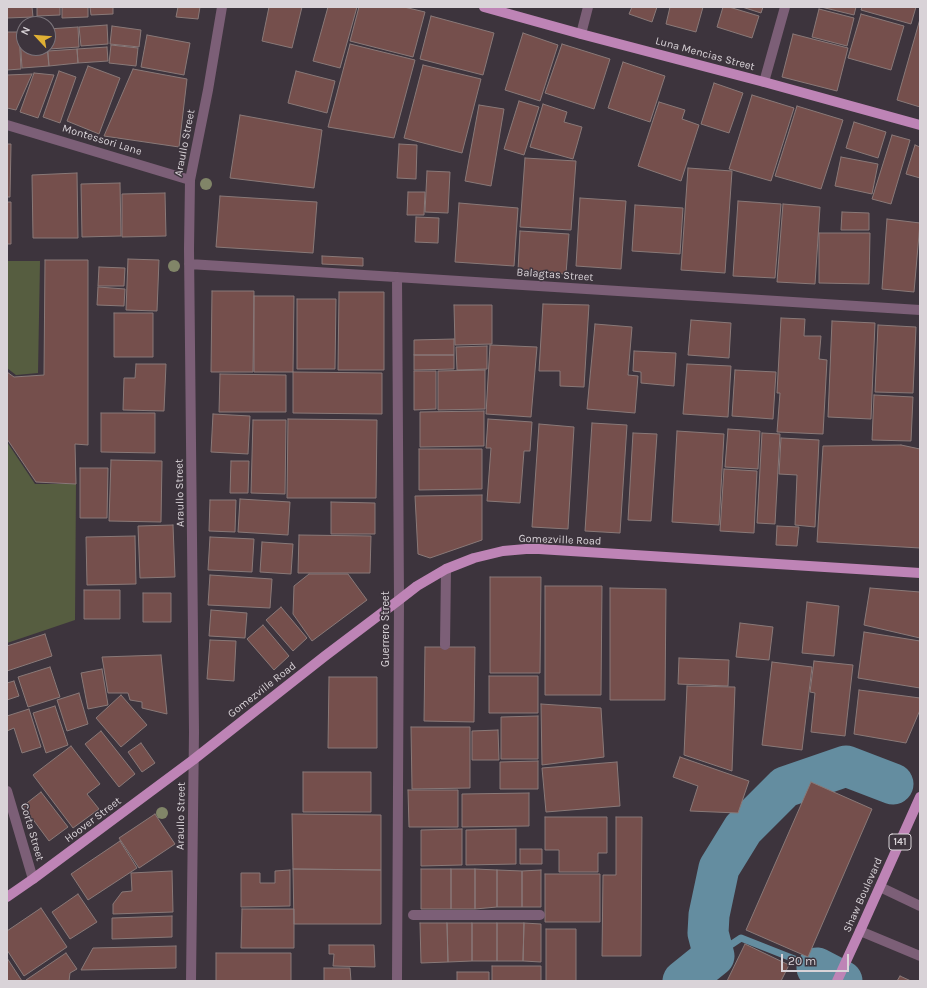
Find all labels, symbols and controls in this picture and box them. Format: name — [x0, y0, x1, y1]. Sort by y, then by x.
north arrow — [16, 16, 56, 56]
text: N — [18, 25, 33, 37]
street label: Luna Mencias Street — [654, 34, 756, 74]
street label: Araullo Street — [172, 108, 198, 178]
street label: Montessori Lane — [61, 122, 143, 158]
street label: Balagtas Street — [516, 266, 594, 284]
street label: Araullo Street — [173, 459, 187, 527]
street label: Gomezville Road — [518, 532, 602, 548]
street label: Guerrero Street — [379, 591, 393, 667]
street label: Gomezville Road — [225, 659, 299, 721]
street label: Araullo Street — [174, 782, 188, 850]
street label: Hoover Street — [62, 794, 124, 846]
street label: Corta Street — [17, 801, 47, 863]
road number: 141 — [889, 834, 911, 850]
street label: Shaw Boulevard — [841, 856, 885, 934]
scale bar — [783, 946, 851, 972]
text: 20 m — [788, 954, 816, 968]

